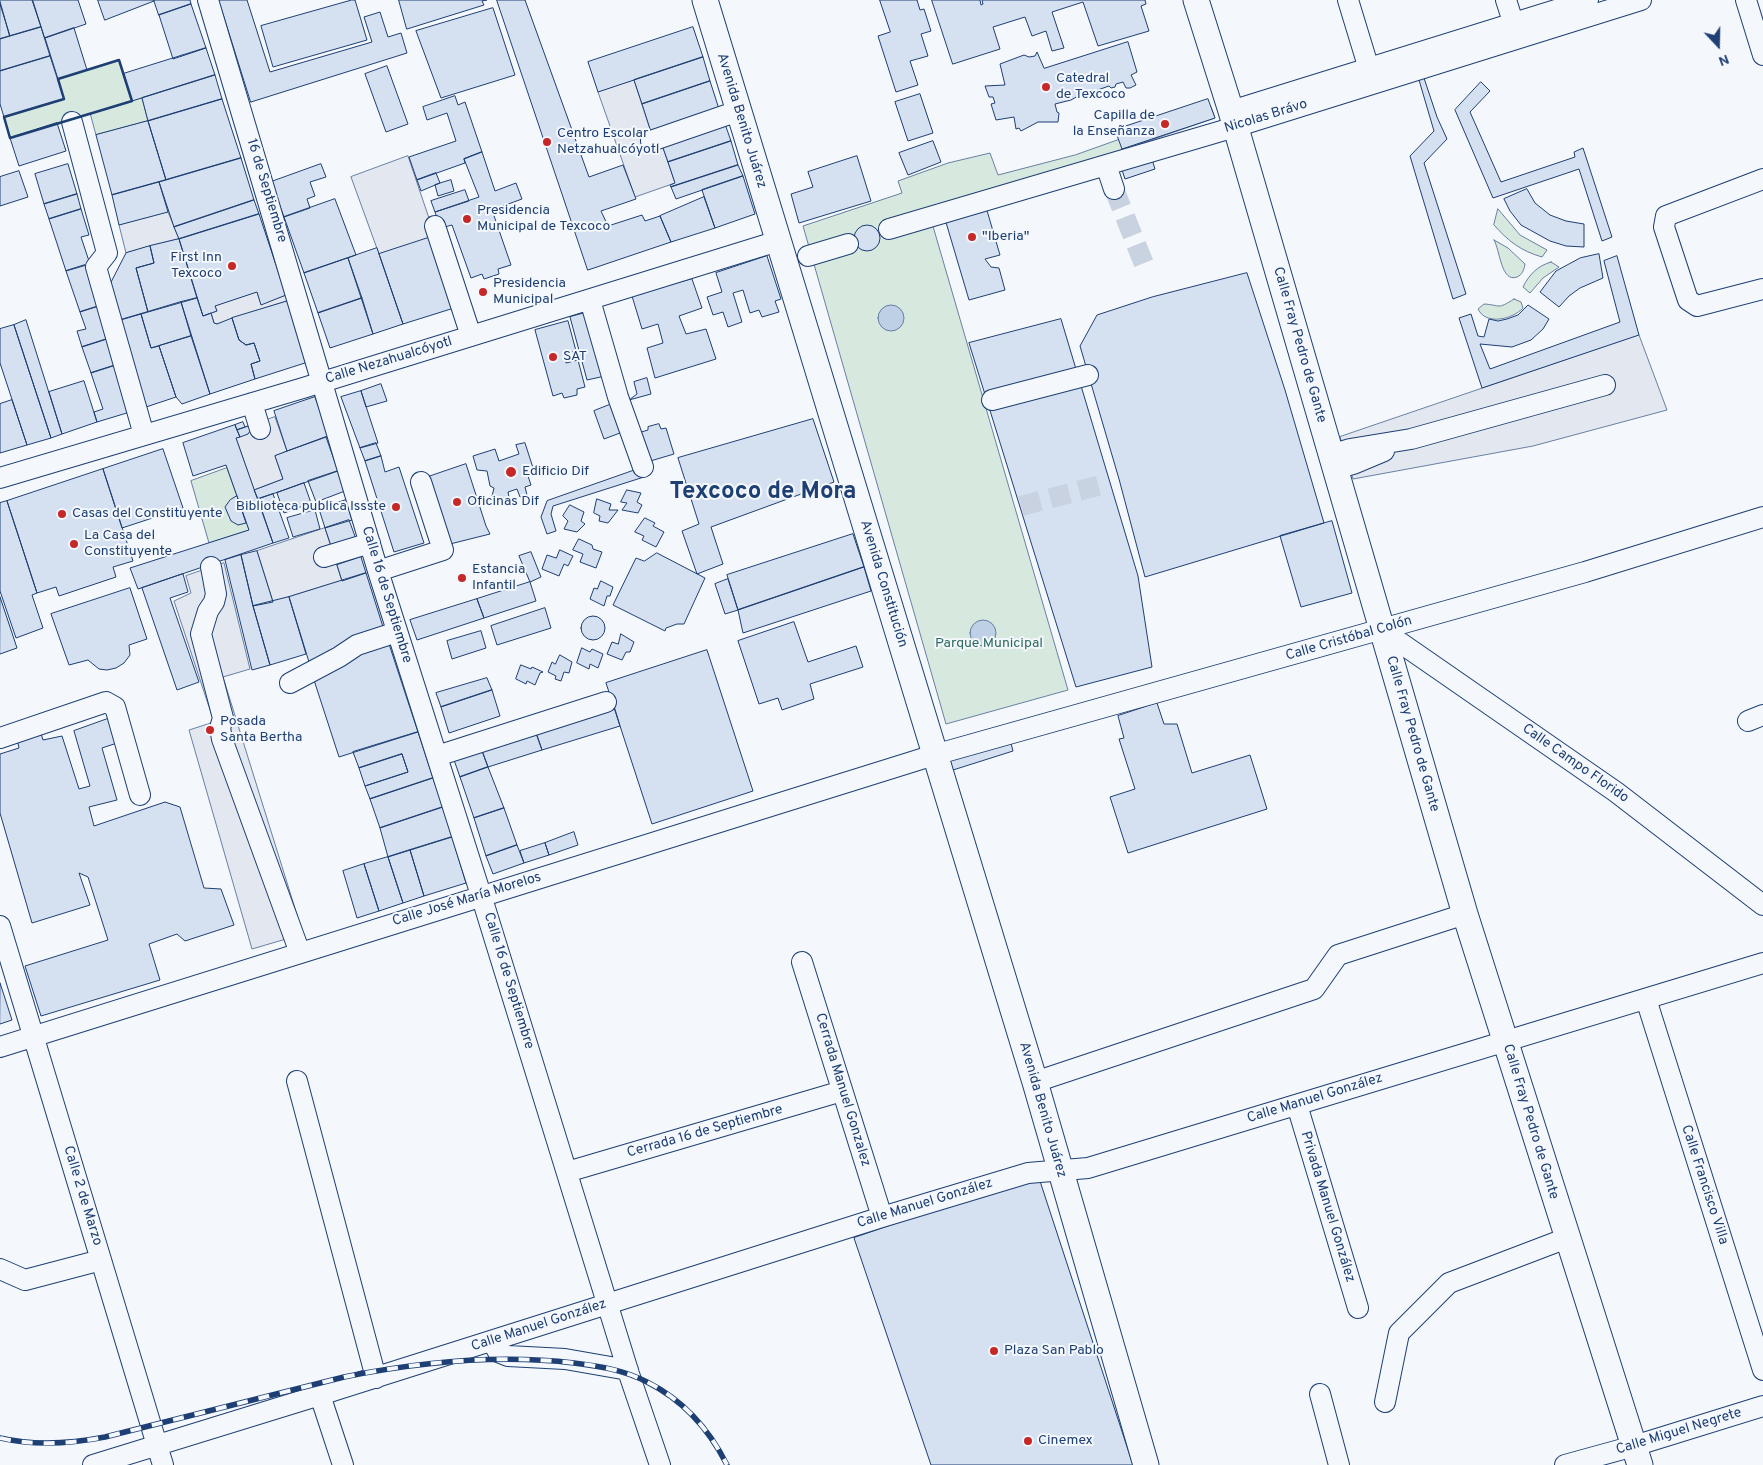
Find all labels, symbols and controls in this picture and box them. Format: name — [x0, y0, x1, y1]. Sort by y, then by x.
north arrow — [1693, 20, 1743, 70]
text: N — [1716, 50, 1731, 69]
street label: Avenida Benito Juárez — [712, 51, 770, 191]
place label: Catedral de Texcoco — [1056, 71, 1126, 104]
marker: Catedral de Texcoco — [1040, 81, 1052, 93]
street label: Nicolas Brávo — [1222, 96, 1310, 138]
place label: Capilla de la Enseñanza — [1073, 108, 1155, 140]
marker: Capilla de la Enseñanza — [1159, 118, 1171, 130]
place label: Centro Escolar Netzahualcóyotl — [557, 126, 659, 158]
marker: Centro Escolar Netzahualcóyotl — [541, 136, 553, 148]
street label: 16 de Septiembre — [242, 137, 290, 245]
place label: Presidencia Municipal de Texcoco — [477, 203, 610, 236]
marker: Presidencia Municipal de Texcoco — [461, 213, 473, 225]
place label: "Iberia" — [982, 229, 1029, 245]
marker: "Iberia" — [966, 231, 978, 243]
place label: First Inn Texcoco — [170, 250, 222, 282]
marker: First Inn Texcoco — [226, 260, 238, 272]
street label: Calle Fray Pedro de Gante — [1269, 265, 1329, 425]
place label: Presidencia Municipal — [493, 276, 566, 308]
marker: Presidencia Municipal — [477, 286, 489, 298]
street label: Calle Nezahualcóyotl — [323, 334, 455, 388]
place label: SAT — [563, 349, 587, 365]
marker: SAT — [547, 351, 559, 363]
place label: Edificio Dif — [522, 464, 589, 480]
marker: Edificio Dif — [504, 465, 518, 479]
district label: Texcoco de Mora — [670, 479, 856, 507]
place label: Oficinas Dif — [467, 494, 539, 510]
marker: Oficinas Dif — [451, 496, 463, 508]
place label: Biblioteca publica Issste — [236, 499, 386, 515]
marker: Biblioteca publica Issste — [390, 501, 402, 513]
place label: Casas del Constituyente — [72, 506, 222, 522]
marker: Casas del Constituyente — [56, 508, 68, 520]
street label: Avenida Constitución — [856, 518, 910, 650]
street label: Calle 16 de Septiembre — [357, 525, 415, 665]
place label: La Casa del Constituyente — [84, 528, 172, 560]
marker: La Casa del Constituyente — [68, 538, 80, 550]
place label: Estancia Infantil — [472, 562, 525, 594]
marker: Estancia Infantil — [456, 572, 468, 584]
street label: Calle Cristóbal Colón — [1284, 613, 1414, 665]
park label: Parque Municipal — [935, 636, 1043, 652]
street label: Calle Fray Pedro de Gante — [1382, 654, 1442, 814]
place label: Posada Santa Bertha — [220, 714, 302, 746]
street label: Calle Campo Florido — [1518, 721, 1632, 807]
marker: Posada Santa Bertha — [204, 724, 216, 736]
street label: Calle José María Morelos — [391, 869, 543, 931]
street label: Calle 16 de Septiembre — [479, 911, 537, 1051]
street label: Cerrada Manuel Gonzalez — [811, 1011, 873, 1169]
street label: Avenida Benito Juárez — [1015, 1040, 1069, 1180]
street label: Calle Fray Pedro de Gante — [1498, 1042, 1562, 1202]
street label: Calle Manuel González — [1245, 1070, 1385, 1128]
street label: Cerrada 16 de Septiembre — [625, 1102, 785, 1162]
street label: Calle Francisco Villa — [1677, 1123, 1731, 1247]
street label: Privada Manuel González — [1296, 1129, 1358, 1285]
street label: Calle 2 de Marzo — [59, 1144, 105, 1248]
street label: Calle Manuel González — [855, 1175, 995, 1233]
street label: Calle Manuel González — [469, 1296, 609, 1356]
place label: Plaza San Pablo — [1004, 1343, 1104, 1359]
marker: Plaza San Pablo — [988, 1345, 1000, 1357]
street label: Calle Miguel Negrete — [1614, 1405, 1744, 1459]
place label: Cinemex — [1038, 1433, 1093, 1449]
marker: Cinemex — [1022, 1435, 1034, 1447]

